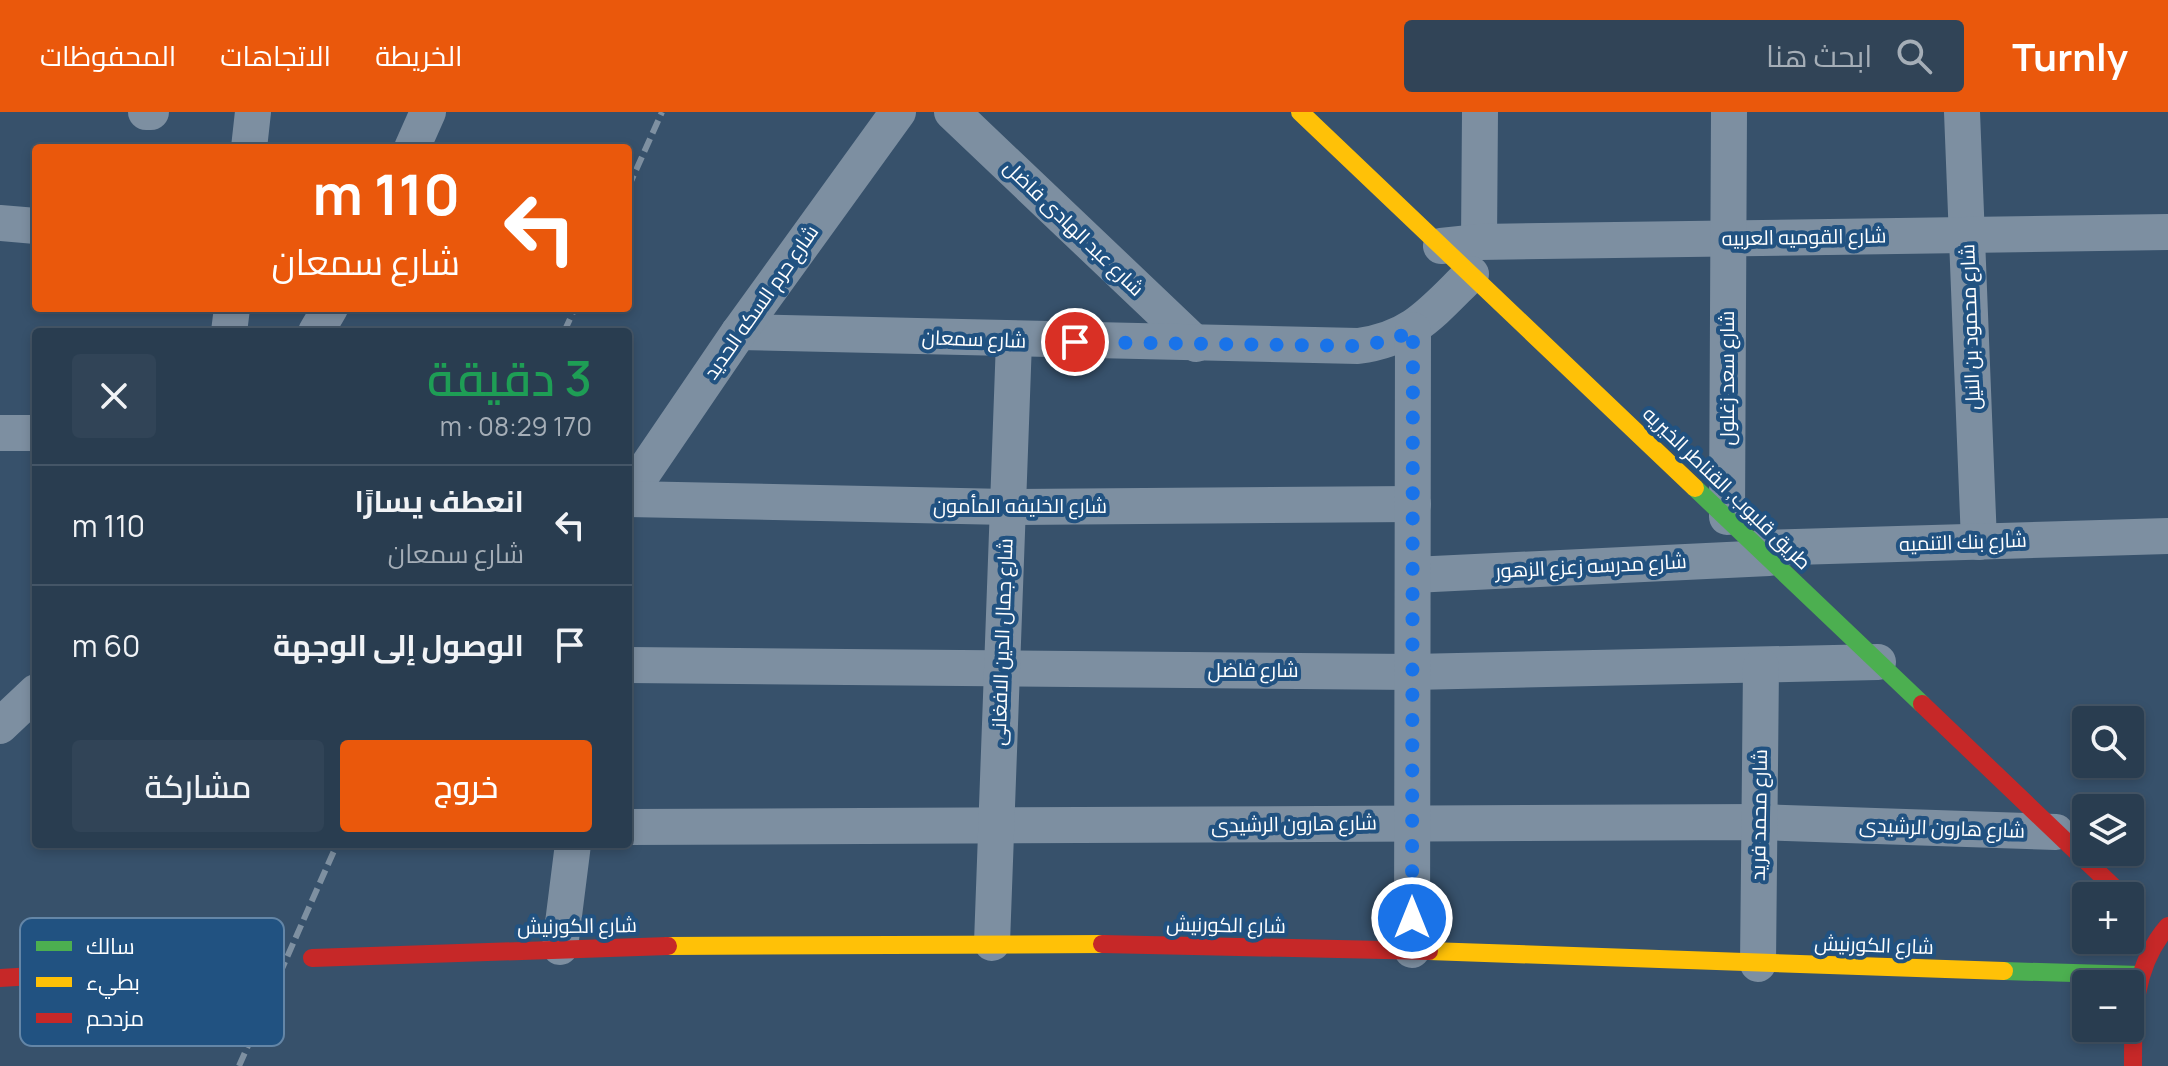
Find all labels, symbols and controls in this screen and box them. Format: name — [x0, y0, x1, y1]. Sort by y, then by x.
search box — [1404, 20, 1964, 92]
text: Turnly — [2012, 30, 2128, 82]
icon: search — [1892, 34, 1936, 78]
text: ابحث هنا — [1766, 35, 1872, 76]
text: المحفوظات — [40, 36, 176, 74]
text: الاتجاهات — [220, 36, 331, 74]
text: الخريطة — [375, 36, 463, 74]
street label: شارع عبد الهادى فاضل — [998, 154, 1150, 302]
text: 110 m — [313, 155, 460, 232]
icon: left — [488, 176, 592, 280]
street label: شارع حرم السكه الحديد — [697, 219, 825, 385]
street label: شارع القوميه العربيه — [1721, 222, 1887, 252]
text: شارع سمعان — [272, 237, 460, 286]
street label: شارع محمود بن النيل — [1953, 243, 1987, 411]
pin — [1041, 308, 1109, 376]
street label: شارع سعد زغلول — [1713, 311, 1741, 445]
icon: arrive — [1053, 320, 1097, 364]
street label: شارع سمعان — [921, 323, 1027, 355]
text: 3 دقيقة — [427, 345, 592, 410]
button: close — [72, 354, 156, 438]
street label: طريق قليوب, القناطر الخيريه — [1637, 400, 1817, 575]
text: 170 m · 08:29 — [440, 408, 592, 444]
text: انعطف يسارًا — [354, 480, 524, 521]
street label: شارع الخليفه المأمون — [933, 492, 1107, 520]
icon: left — [548, 503, 592, 547]
text: 110 m — [72, 505, 145, 546]
street label: شارع بنك التنميه — [1899, 526, 2027, 558]
text: شارع سمعان — [388, 535, 524, 571]
street label: شارع جمال الدين الافغانى — [984, 538, 1020, 746]
street label: شارع مدرسه زعزع الزهور — [1494, 547, 1687, 585]
icon: arrive — [548, 623, 592, 667]
text: الوصول إلى الوجهة — [273, 624, 524, 665]
text: 60 m — [72, 625, 140, 666]
street label: شارع فاضل — [1207, 656, 1299, 684]
map controls — [2072, 706, 2144, 1042]
button: search — [2072, 706, 2144, 778]
button: مشاركة — [72, 740, 324, 832]
button: خروج — [340, 740, 592, 832]
street label: شارع محمد فريد — [1744, 749, 1774, 881]
button: layers — [2072, 794, 2144, 866]
street label: شارع هارون الرشيدى — [1211, 809, 1377, 839]
street label: شارع هارون الرشيدى — [1859, 811, 2025, 845]
position arrow — [1370, 876, 1454, 960]
button: + — [2072, 882, 2144, 954]
street label: شارع الكورنيش — [1166, 910, 1286, 940]
street label: شارع الكورنيش — [517, 911, 637, 941]
legend — [20, 918, 284, 1046]
street label: شارع الكورنيش — [1814, 929, 1934, 961]
text: سالك — [86, 931, 135, 961]
text: بطيء — [86, 967, 140, 999]
button: − — [2072, 970, 2144, 1042]
text: مزدحم — [86, 1003, 144, 1034]

